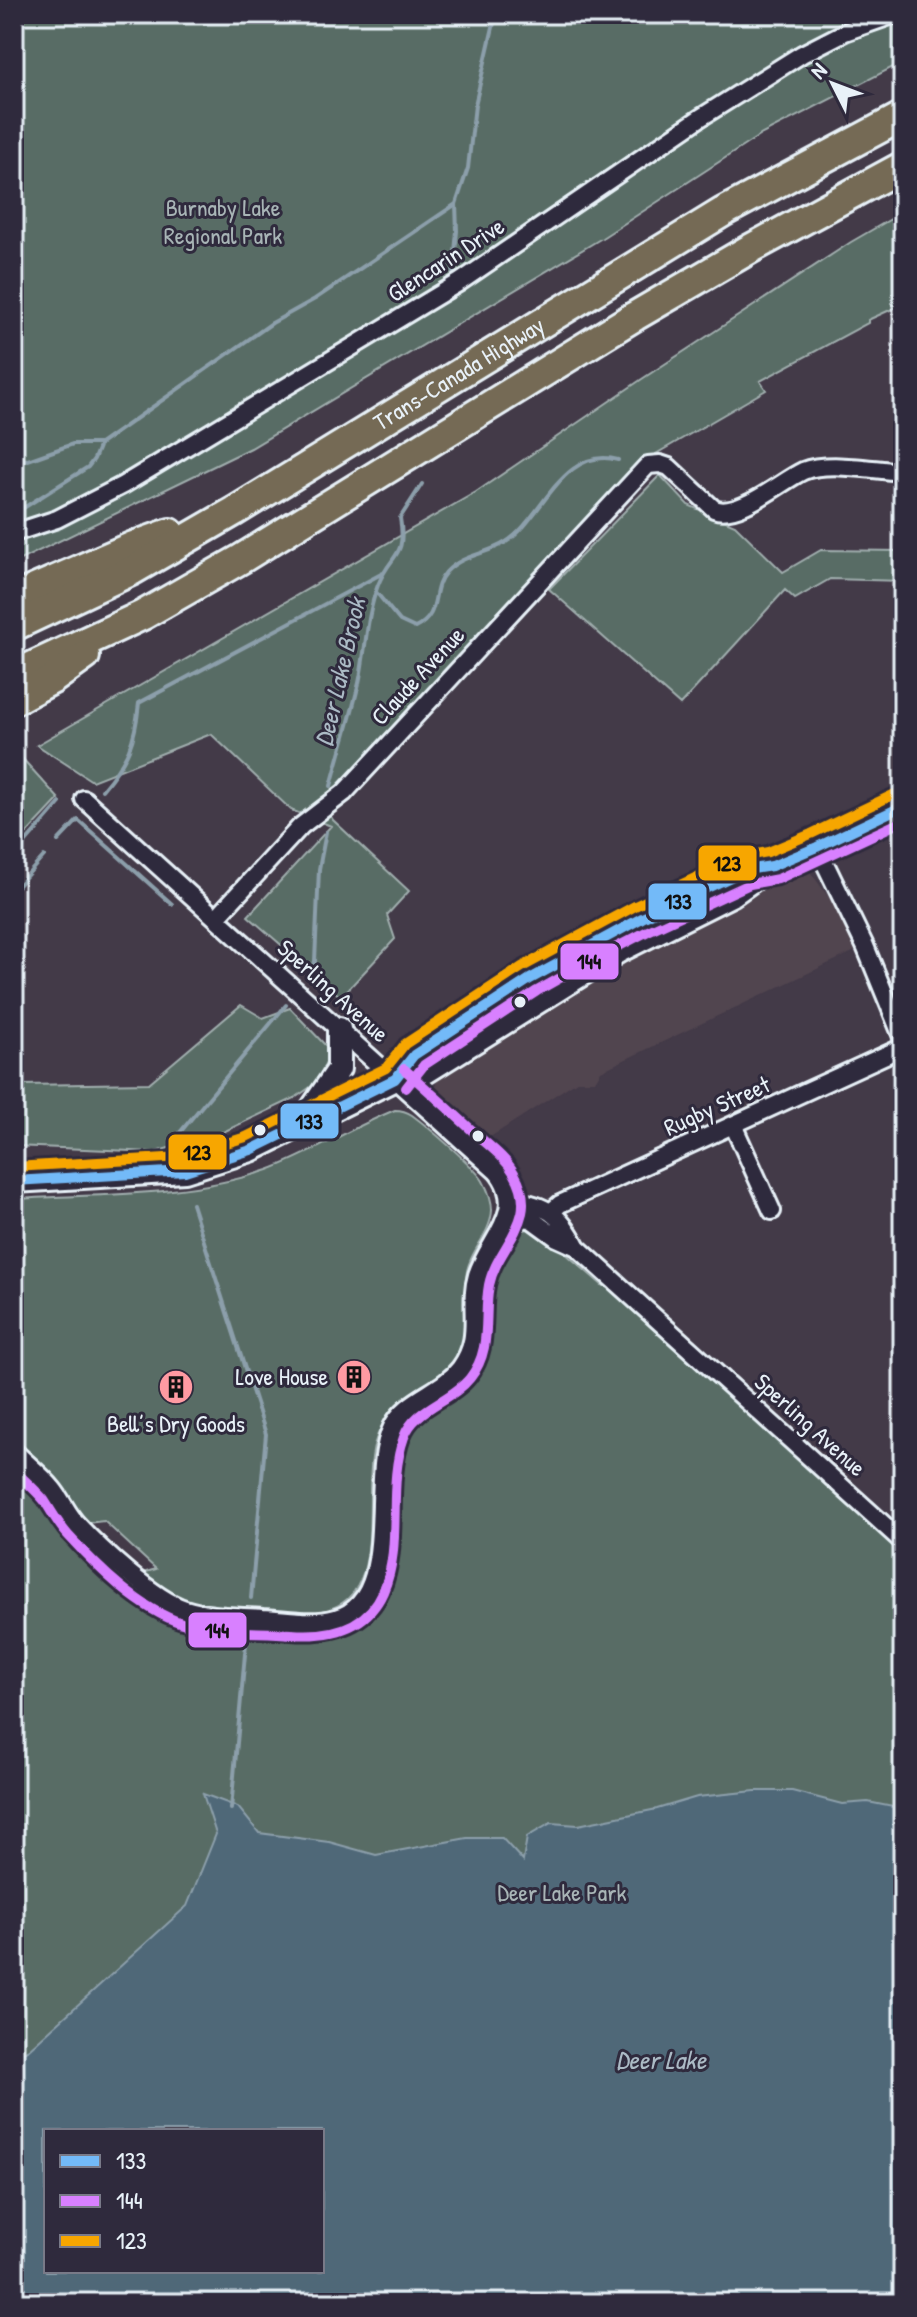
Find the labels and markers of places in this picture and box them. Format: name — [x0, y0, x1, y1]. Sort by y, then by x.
unlabelled marker — [512, 994, 528, 1010]
unlabelled marker — [252, 1122, 268, 1138]
unlabelled marker — [470, 1128, 486, 1144]
building icon: Love House — [335, 1358, 373, 1396]
place label: Love House — [235, 1360, 328, 1392]
building icon: Bell’s Dry Goods — [157, 1368, 195, 1406]
place label: Bell’s Dry Goods — [107, 1407, 245, 1439]

